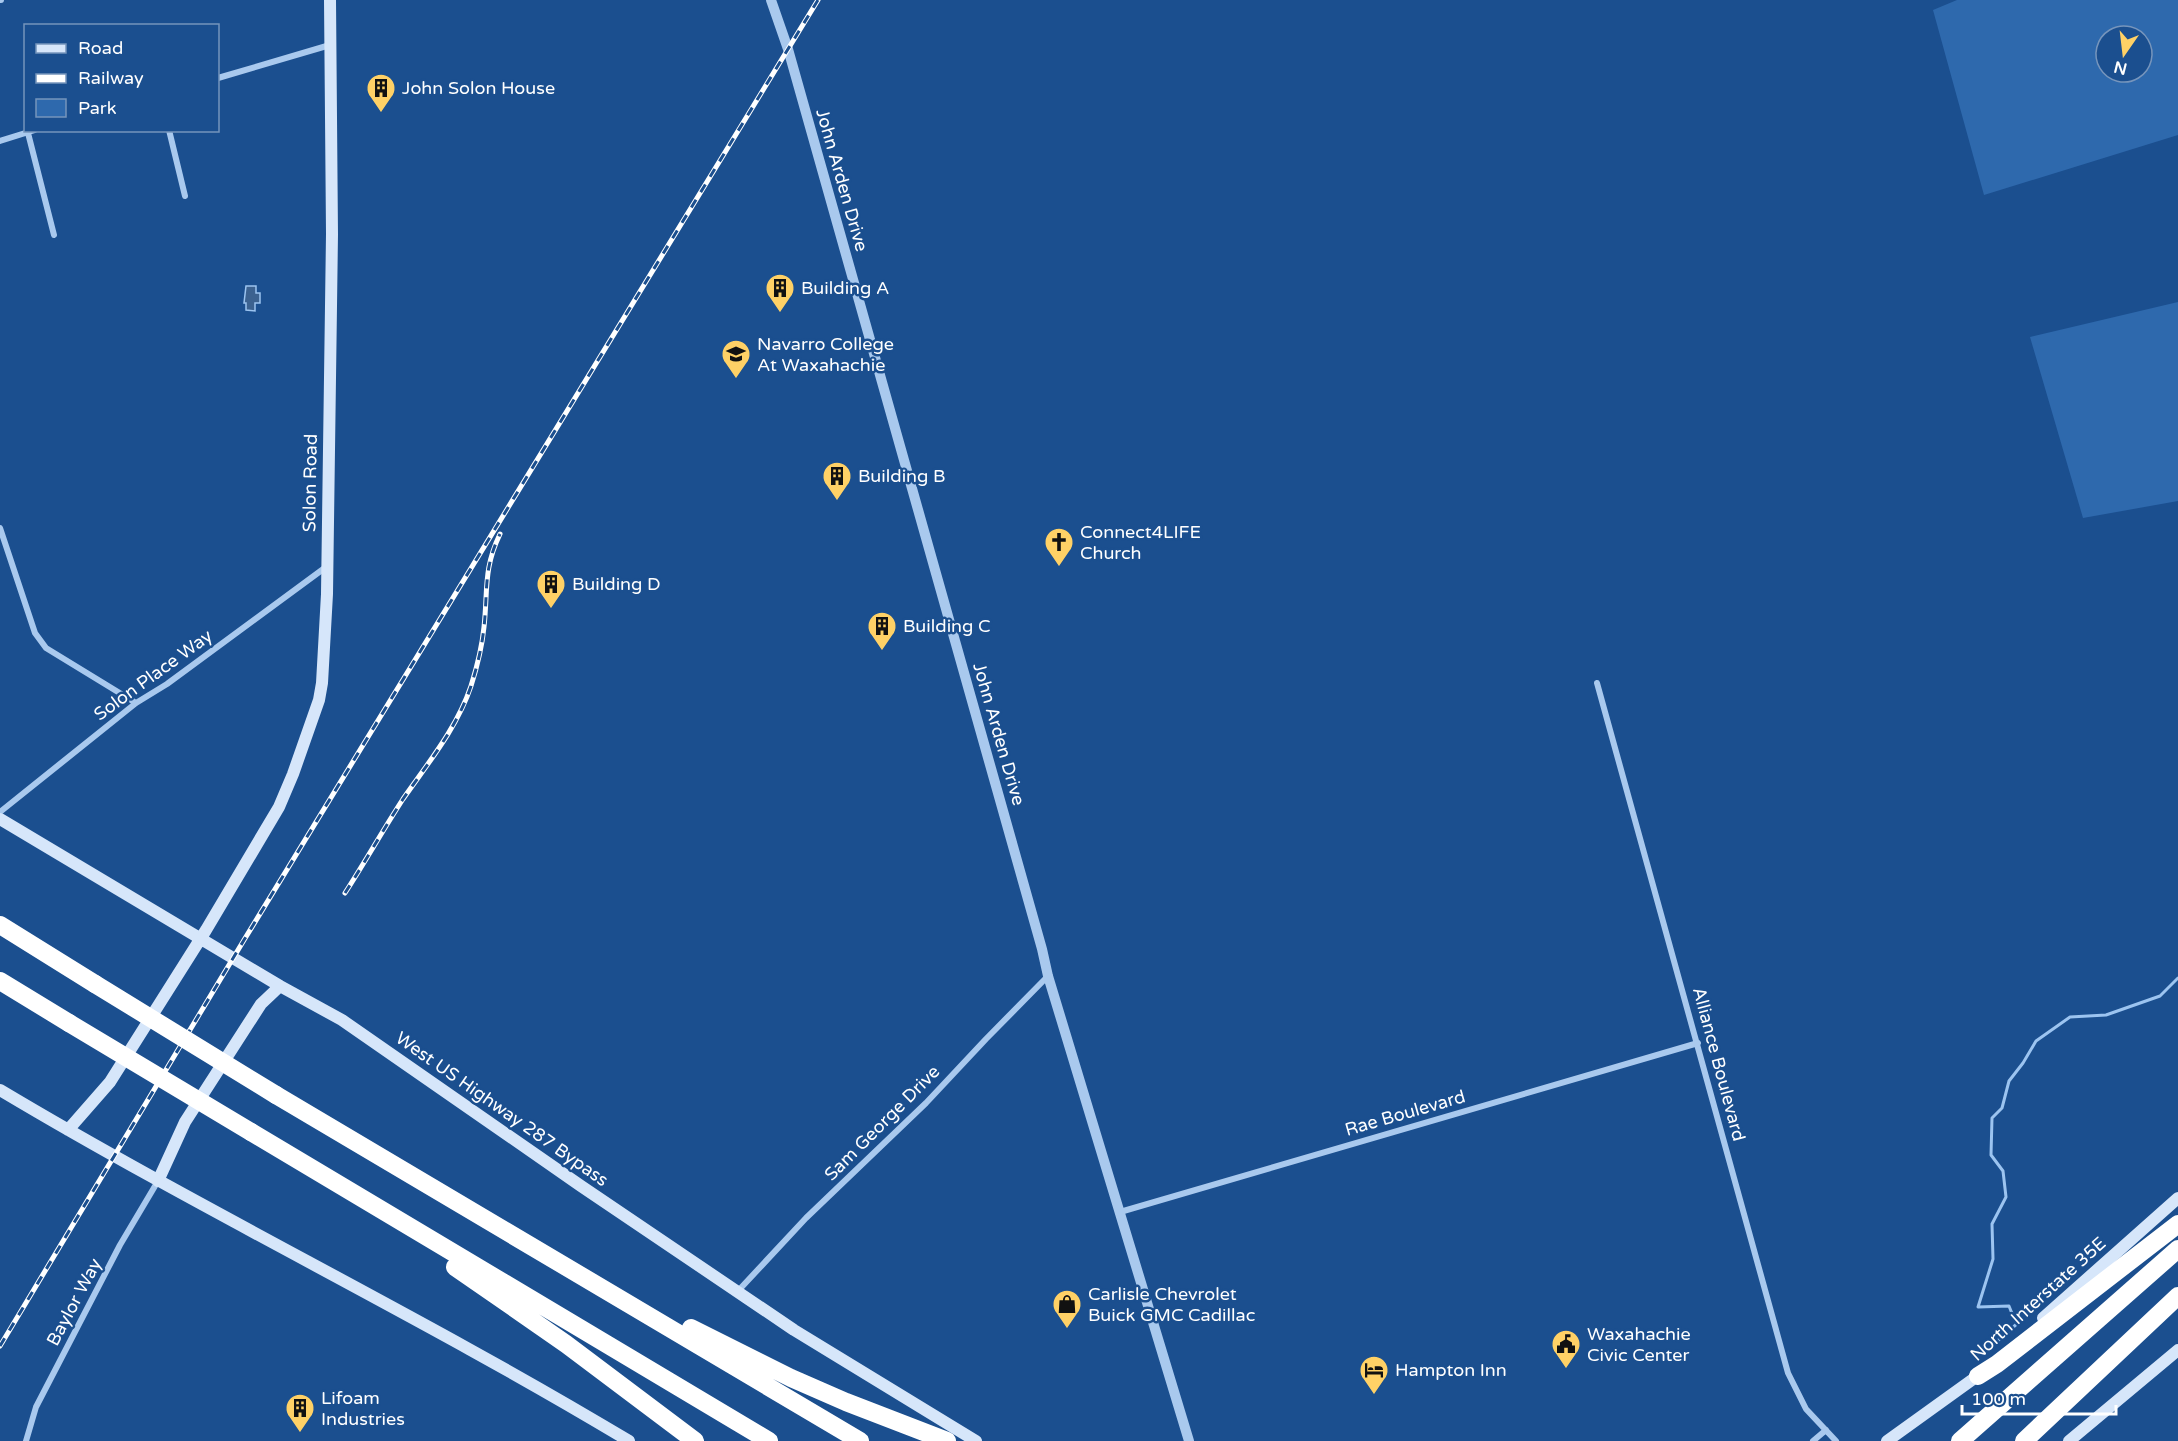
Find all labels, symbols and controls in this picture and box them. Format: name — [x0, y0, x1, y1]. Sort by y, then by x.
legend — [24, 24, 219, 132]
north arrow — [2094, 24, 2154, 84]
text: Road — [78, 37, 123, 59]
text: N — [2112, 56, 2129, 79]
text: Railway — [78, 67, 144, 89]
building icon: John Solon House — [365, 72, 397, 114]
place label: John Solon House — [402, 77, 555, 99]
text: Park — [78, 97, 117, 119]
street label: John Arden Drive — [811, 106, 873, 254]
building icon: Building A — [764, 272, 796, 314]
place label: Building A — [801, 277, 890, 299]
place label: Navarro College At Waxahachie — [757, 333, 894, 376]
school or university icon: Navarro College At Waxahachie — [720, 338, 752, 380]
street label: Solon Road — [298, 434, 322, 532]
building icon: Building B — [821, 460, 853, 502]
place label: Building B — [858, 465, 946, 487]
place label: Connect4LIFE Church — [1080, 521, 1201, 564]
church icon: Connect4LIFE Church — [1043, 526, 1075, 568]
building icon: Building D — [535, 568, 567, 610]
place label: Building D — [572, 573, 661, 595]
building icon: Building C — [866, 610, 898, 652]
place label: Building C — [903, 615, 991, 637]
street label: Solon Place Way — [89, 624, 217, 725]
street label: John Arden Drive — [968, 660, 1030, 808]
street label: Alliance Boulevard — [1688, 985, 1750, 1143]
street label: West US Highway 287 Bypass — [391, 1027, 613, 1191]
street label: Sam George Drive — [820, 1061, 944, 1185]
street label: Rae Boulevard — [1342, 1085, 1468, 1141]
street label: North Interstate 35E — [1966, 1232, 2110, 1366]
street label: Baylor Way — [42, 1254, 106, 1350]
place label: Carlisle Chevrolet Buick GMC Cadillac — [1088, 1283, 1255, 1326]
shop icon: Carlisle Chevrolet Buick GMC Cadillac — [1051, 1288, 1083, 1330]
place label: Waxahachie Civic Center — [1587, 1323, 1691, 1366]
public building icon: Waxahachie Civic Center — [1550, 1328, 1582, 1370]
hotel icon: Hampton Inn — [1358, 1354, 1390, 1396]
place label: Hampton Inn — [1395, 1359, 1507, 1381]
scale bar — [1962, 1378, 2116, 1416]
place label: Lifoam Industries — [321, 1387, 405, 1430]
text: 100 m — [1971, 1388, 2026, 1410]
building icon: Lifoam Industries — [284, 1392, 316, 1434]

